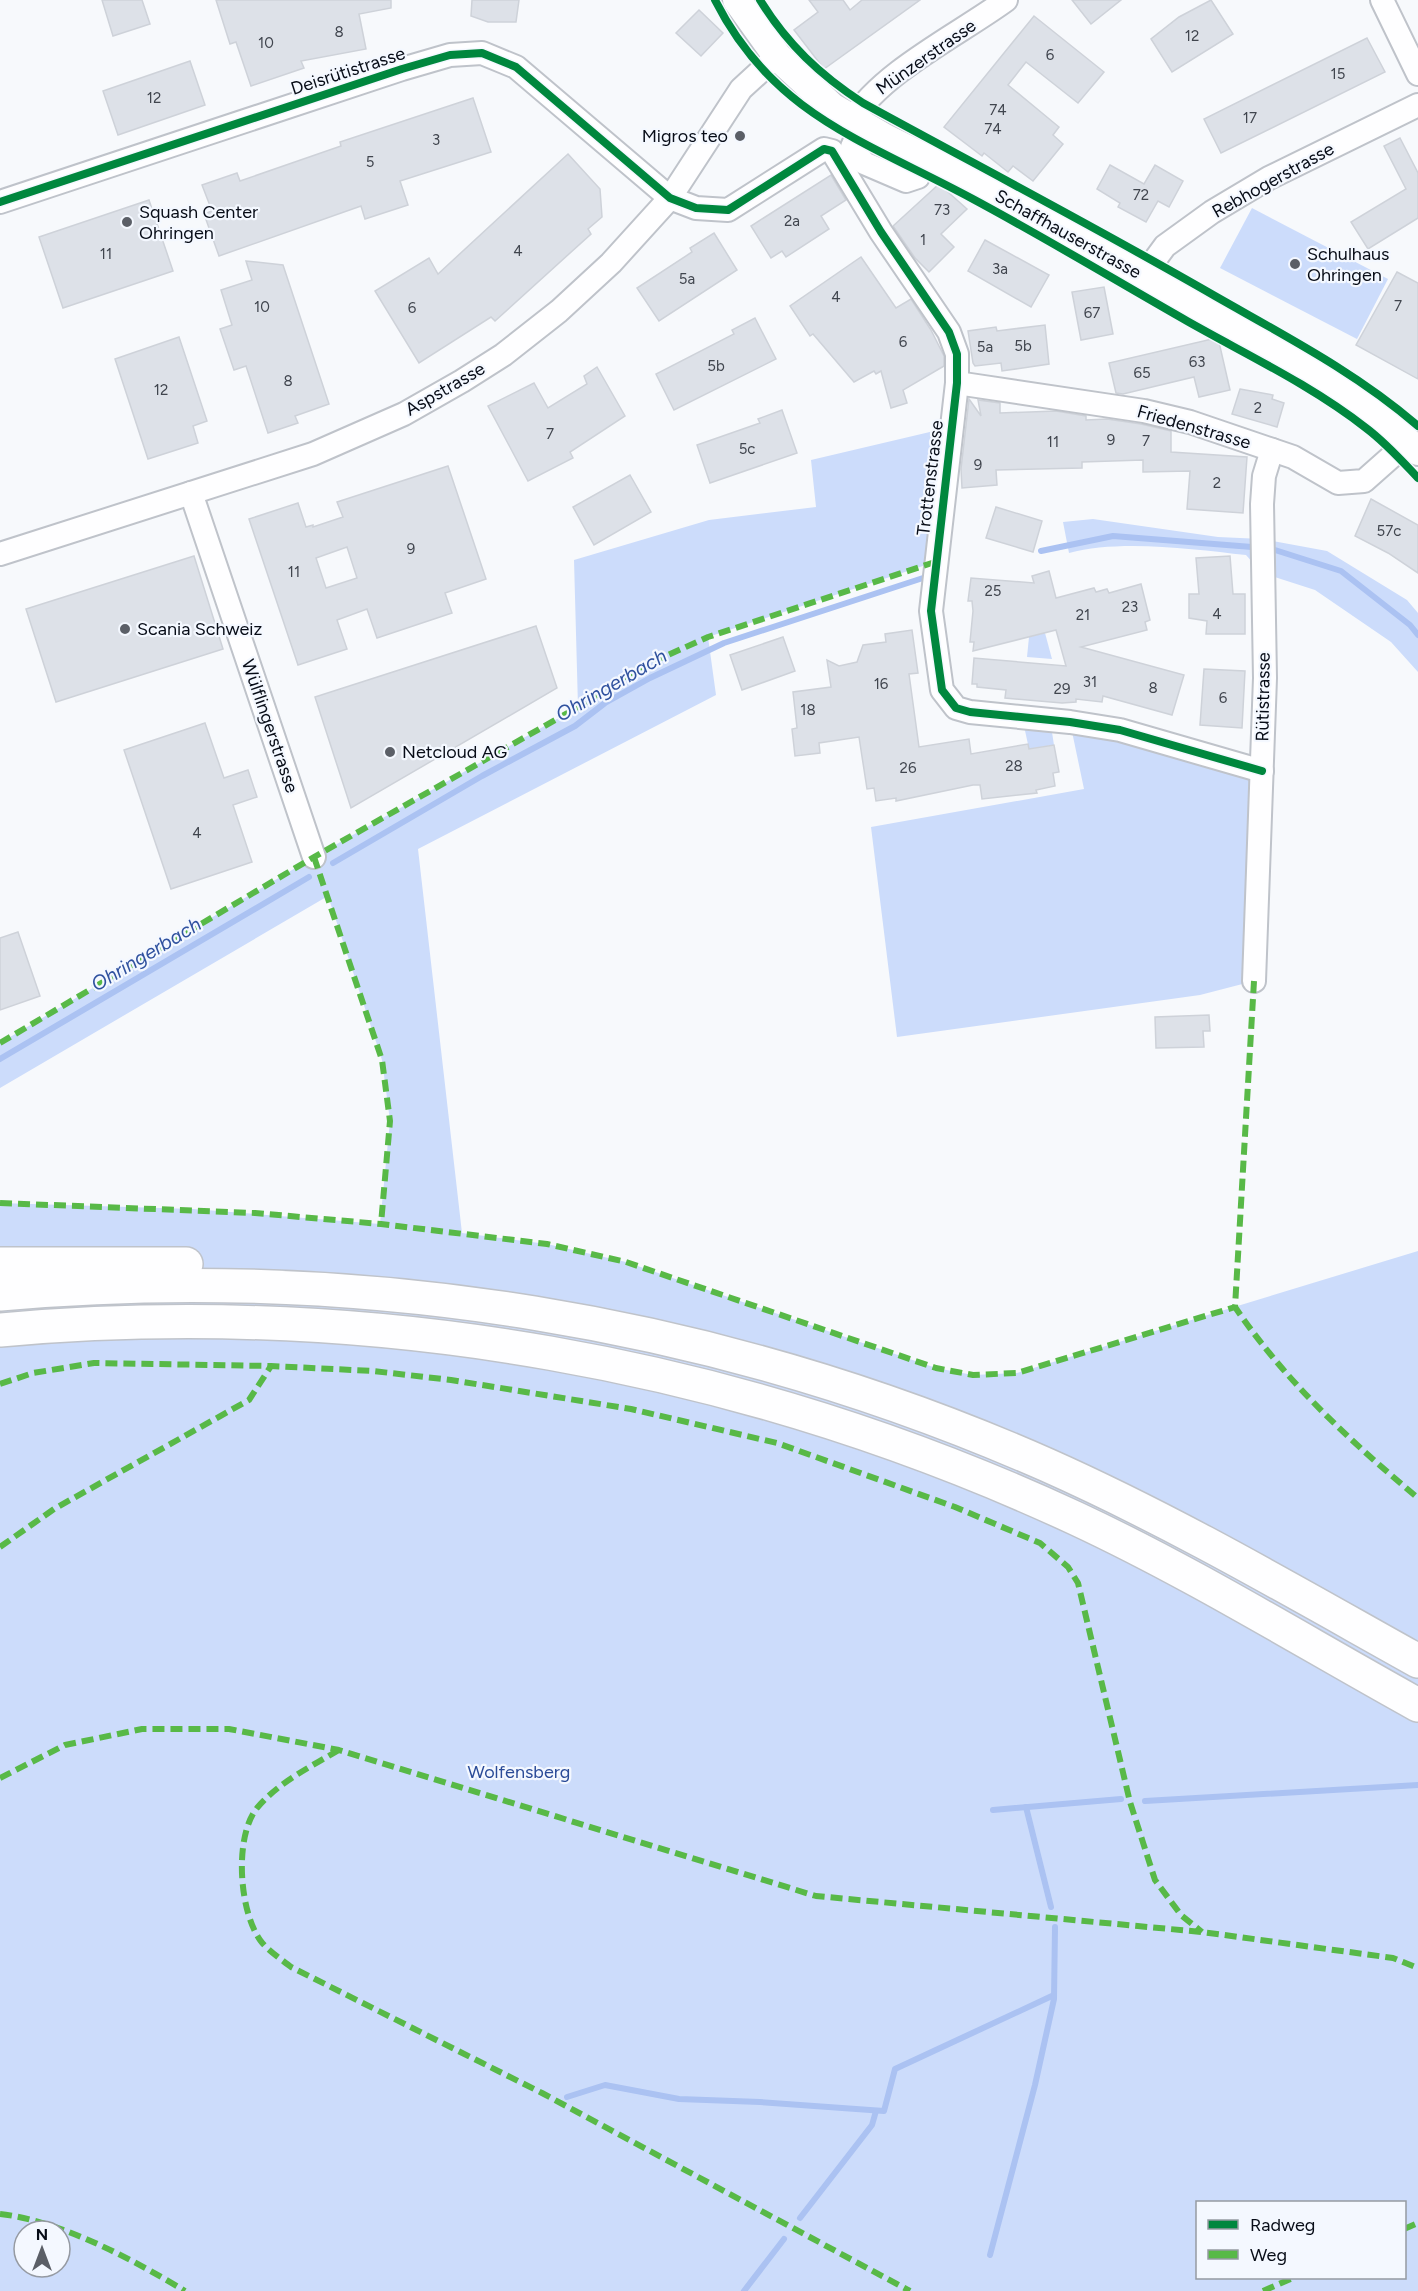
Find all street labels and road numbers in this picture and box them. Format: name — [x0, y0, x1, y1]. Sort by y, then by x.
street label: Münzerstrasse — [872, 14, 980, 100]
street label: Deisrütistrasse — [288, 42, 408, 100]
street label: Rebhogerstrasse — [1208, 137, 1338, 223]
street label: Schaffhauserstrasse — [991, 185, 1145, 283]
street label: Aspstrasse — [401, 357, 489, 421]
street label: Friedenstrasse — [1135, 400, 1254, 454]
street label: Trottenstrasse — [912, 419, 948, 537]
street label: Rütistrasse — [1251, 652, 1275, 742]
street label: Wülflingerstrasse — [237, 656, 303, 796]

